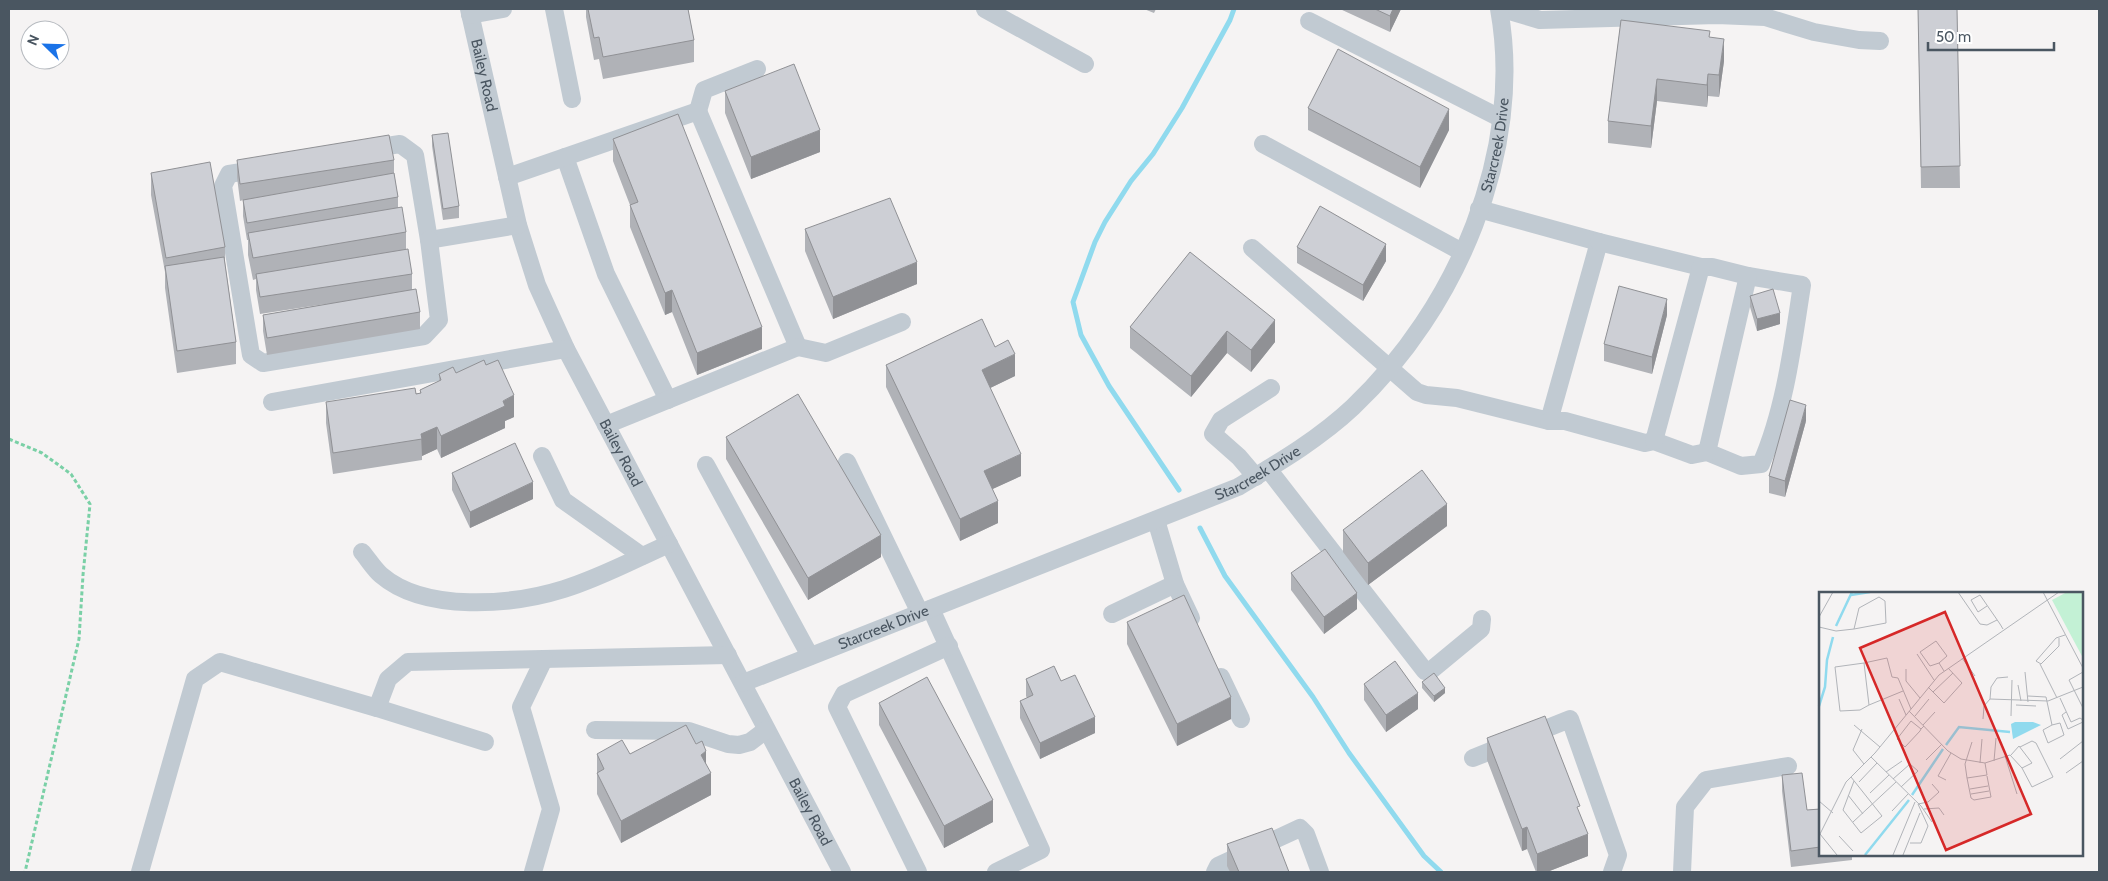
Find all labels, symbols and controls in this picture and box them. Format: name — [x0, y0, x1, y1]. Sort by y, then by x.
north arrow — [20, 20, 70, 70]
scale bar — [1928, 20, 2054, 52]
text: 50 m — [1936, 28, 1971, 46]
text: N — [23, 32, 43, 48]
street label: Bailey Road — [467, 37, 501, 113]
street label: Starcreek Drive — [1477, 97, 1513, 195]
street label: Bailey Road — [596, 416, 646, 490]
street label: Starcreek Drive — [1212, 442, 1304, 504]
inset map — [1819, 592, 2083, 856]
street label: Starcreek Drive — [836, 601, 932, 653]
street label: Bailey Road — [785, 775, 835, 849]

